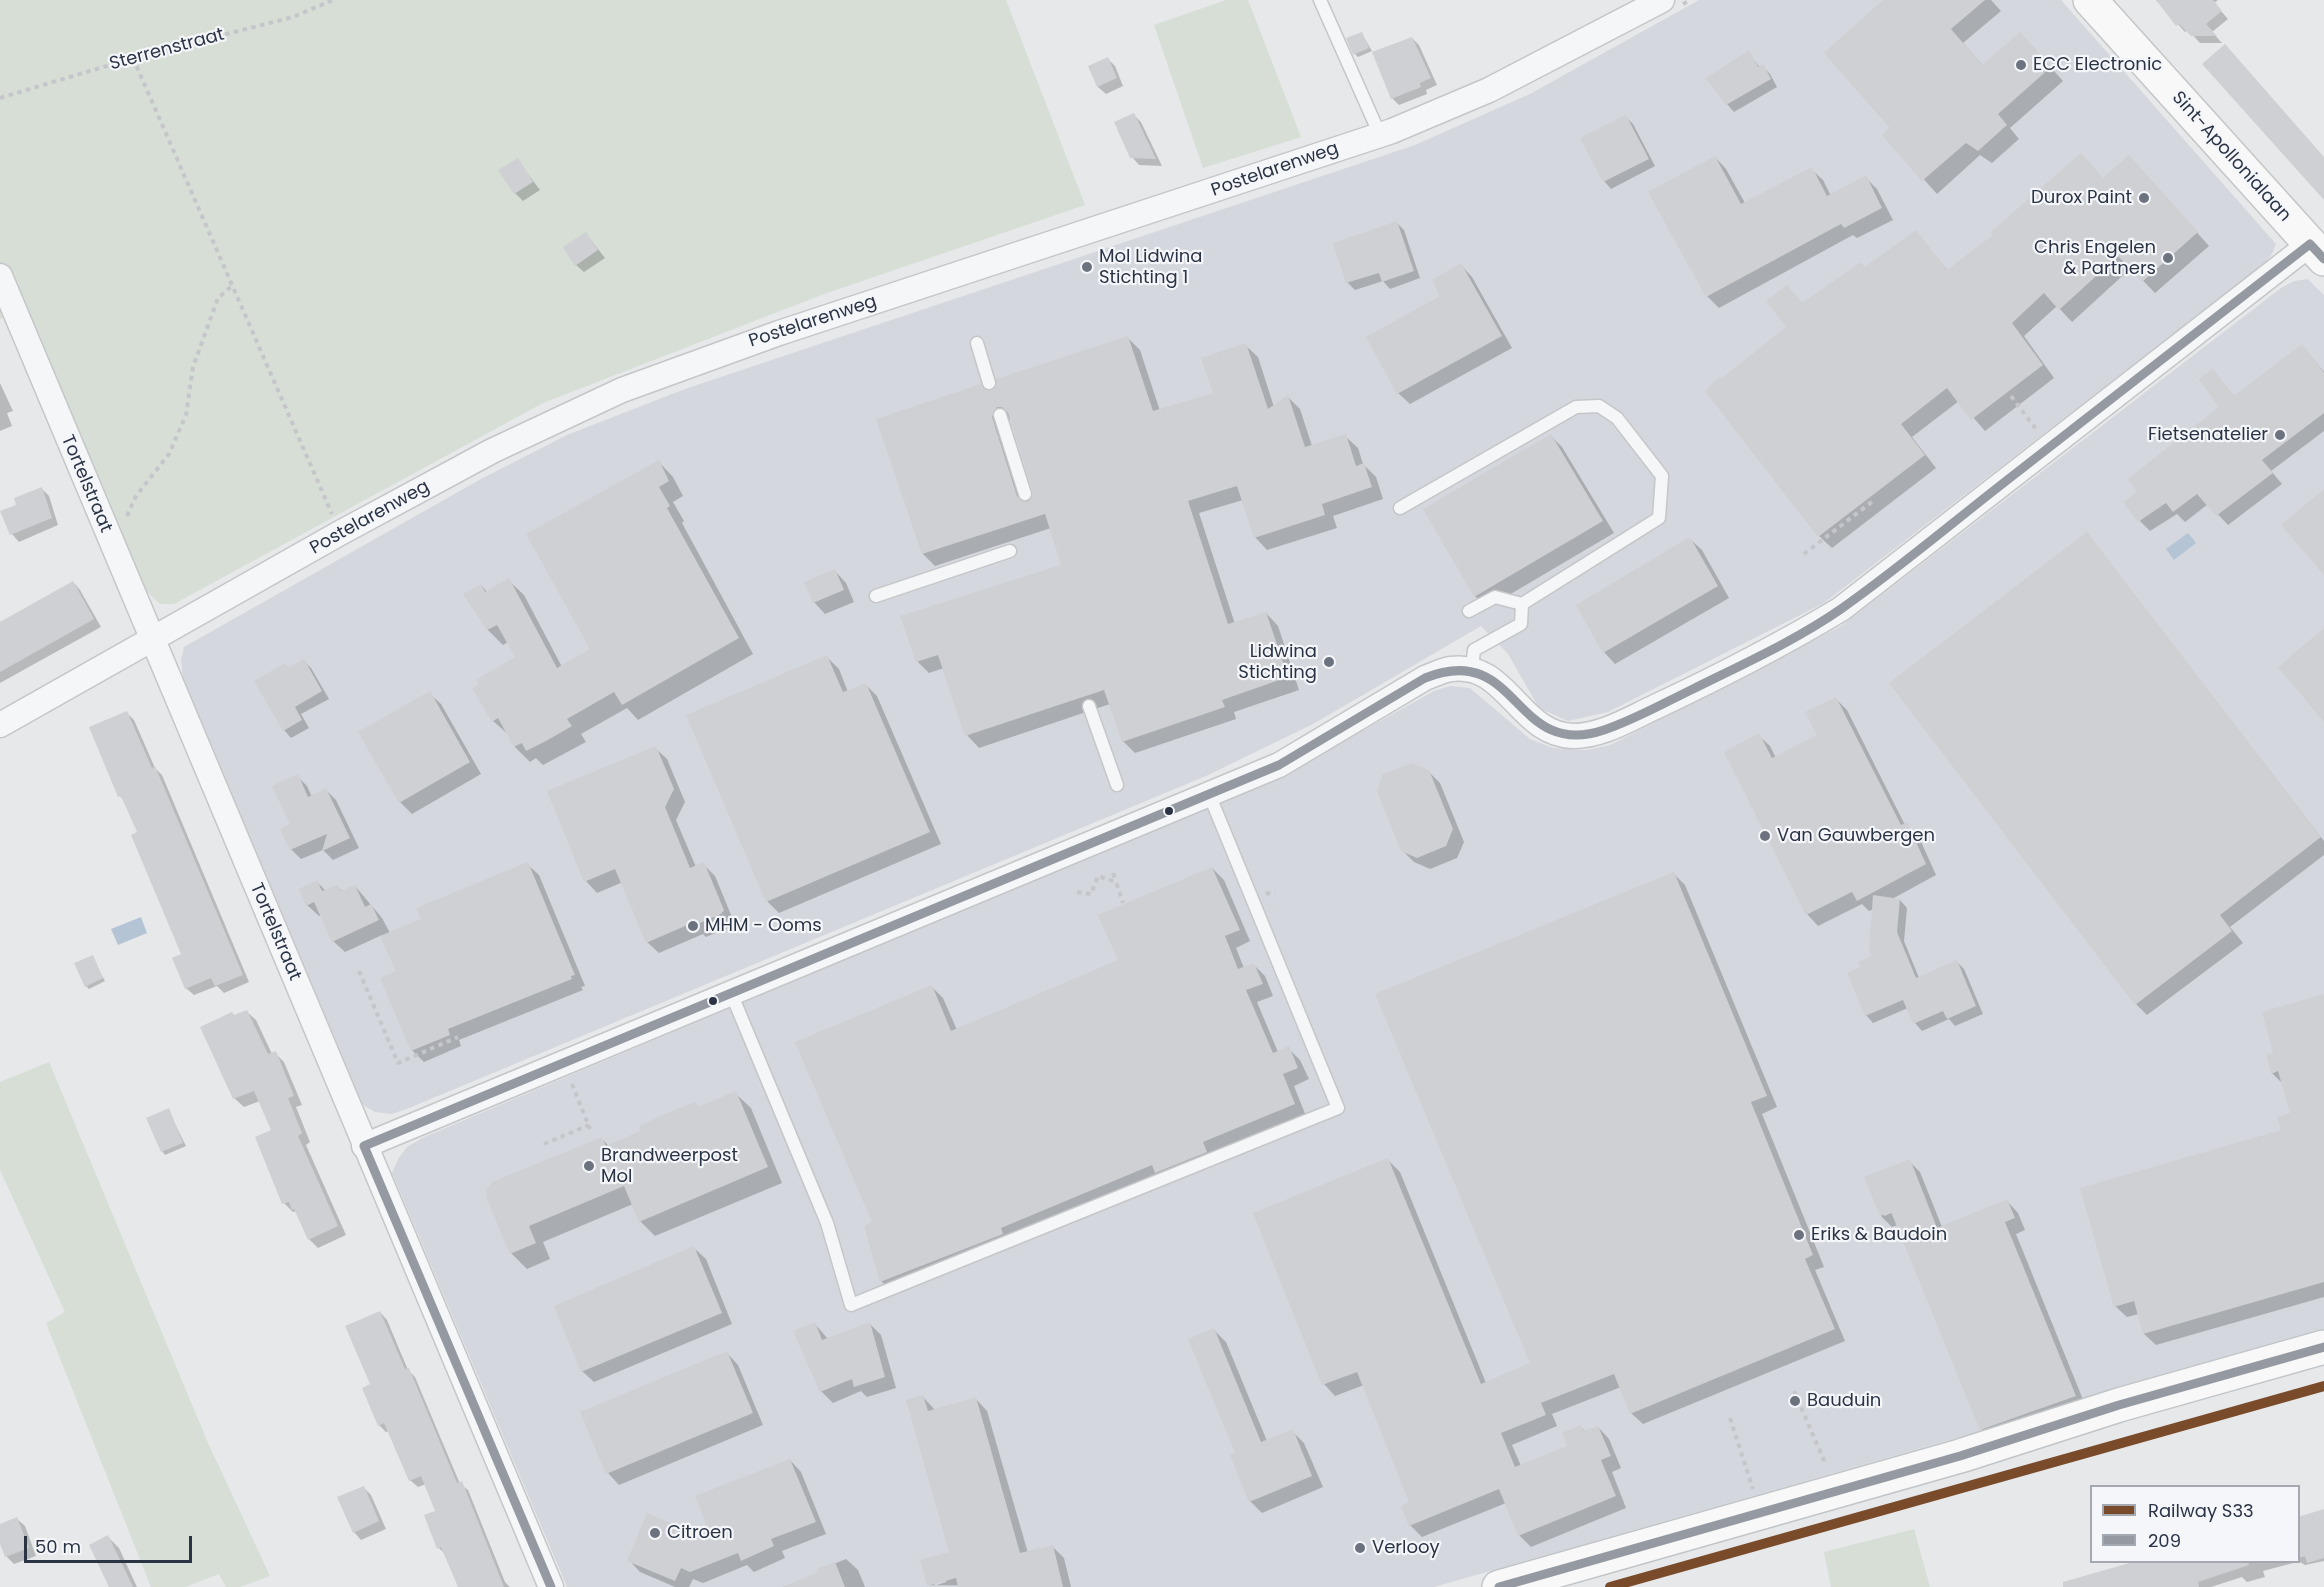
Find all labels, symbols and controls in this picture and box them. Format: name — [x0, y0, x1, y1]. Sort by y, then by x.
street label: Sterrenstraat — [107, 24, 227, 76]
place label: ECC Electronic — [2033, 54, 2162, 76]
marker: ECC Electronic — [2014, 58, 2028, 72]
street label: Sint-Apollonialaan — [2167, 88, 2295, 226]
street label: Postelarenweg — [1209, 138, 1341, 202]
place label: Durox Paint — [2031, 187, 2132, 209]
marker: Durox Paint — [2137, 191, 2151, 205]
place label: Chris Engelen & Partners — [2034, 237, 2156, 280]
place label: Mol Lidwina Stichting 1 — [1099, 246, 1202, 288]
marker: Chris Engelen & Partners — [2161, 251, 2175, 265]
marker: Mol Lidwina Stichting 1 — [1080, 260, 1094, 274]
street label: Postelarenweg — [746, 291, 880, 353]
place label: Fietsenatelier — [2148, 424, 2268, 446]
marker: Fietsenatelier — [2273, 428, 2287, 442]
street label: Tortelstraat — [56, 432, 116, 536]
street label: Postelarenweg — [307, 476, 433, 560]
place label: Lidwina Stichting — [1238, 641, 1317, 684]
marker: Lidwina Stichting — [1322, 655, 1336, 669]
unlabelled marker — [1163, 805, 1175, 817]
place label: Van Gauwbergen — [1777, 825, 1935, 847]
marker: Van Gauwbergen — [1758, 829, 1772, 843]
street label: Tortelstraat — [245, 880, 305, 984]
place label: MHM - Ooms — [705, 915, 822, 937]
marker: MHM - Ooms — [686, 919, 700, 933]
unlabelled marker — [707, 995, 719, 1007]
place label: Brandweerpost Mol — [601, 1145, 738, 1188]
marker: Brandweerpost Mol — [582, 1159, 596, 1173]
place label: Eriks & Baudoin — [1811, 1224, 1947, 1246]
marker: Eriks & Baudoin — [1792, 1228, 1806, 1242]
place label: Bauduin — [1807, 1390, 1881, 1412]
marker: Bauduin — [1788, 1394, 1802, 1408]
legend — [2090, 1485, 2300, 1563]
text: Railway S33 — [2148, 1498, 2254, 1523]
place label: Citroen — [667, 1522, 733, 1544]
scale bar — [27, 1524, 195, 1562]
marker: Citroen — [648, 1526, 662, 1540]
text: 209 — [2148, 1528, 2181, 1553]
text: 50 m — [35, 1534, 81, 1559]
place label: Verlooy — [1372, 1537, 1440, 1559]
marker: Verlooy — [1353, 1541, 1367, 1555]

